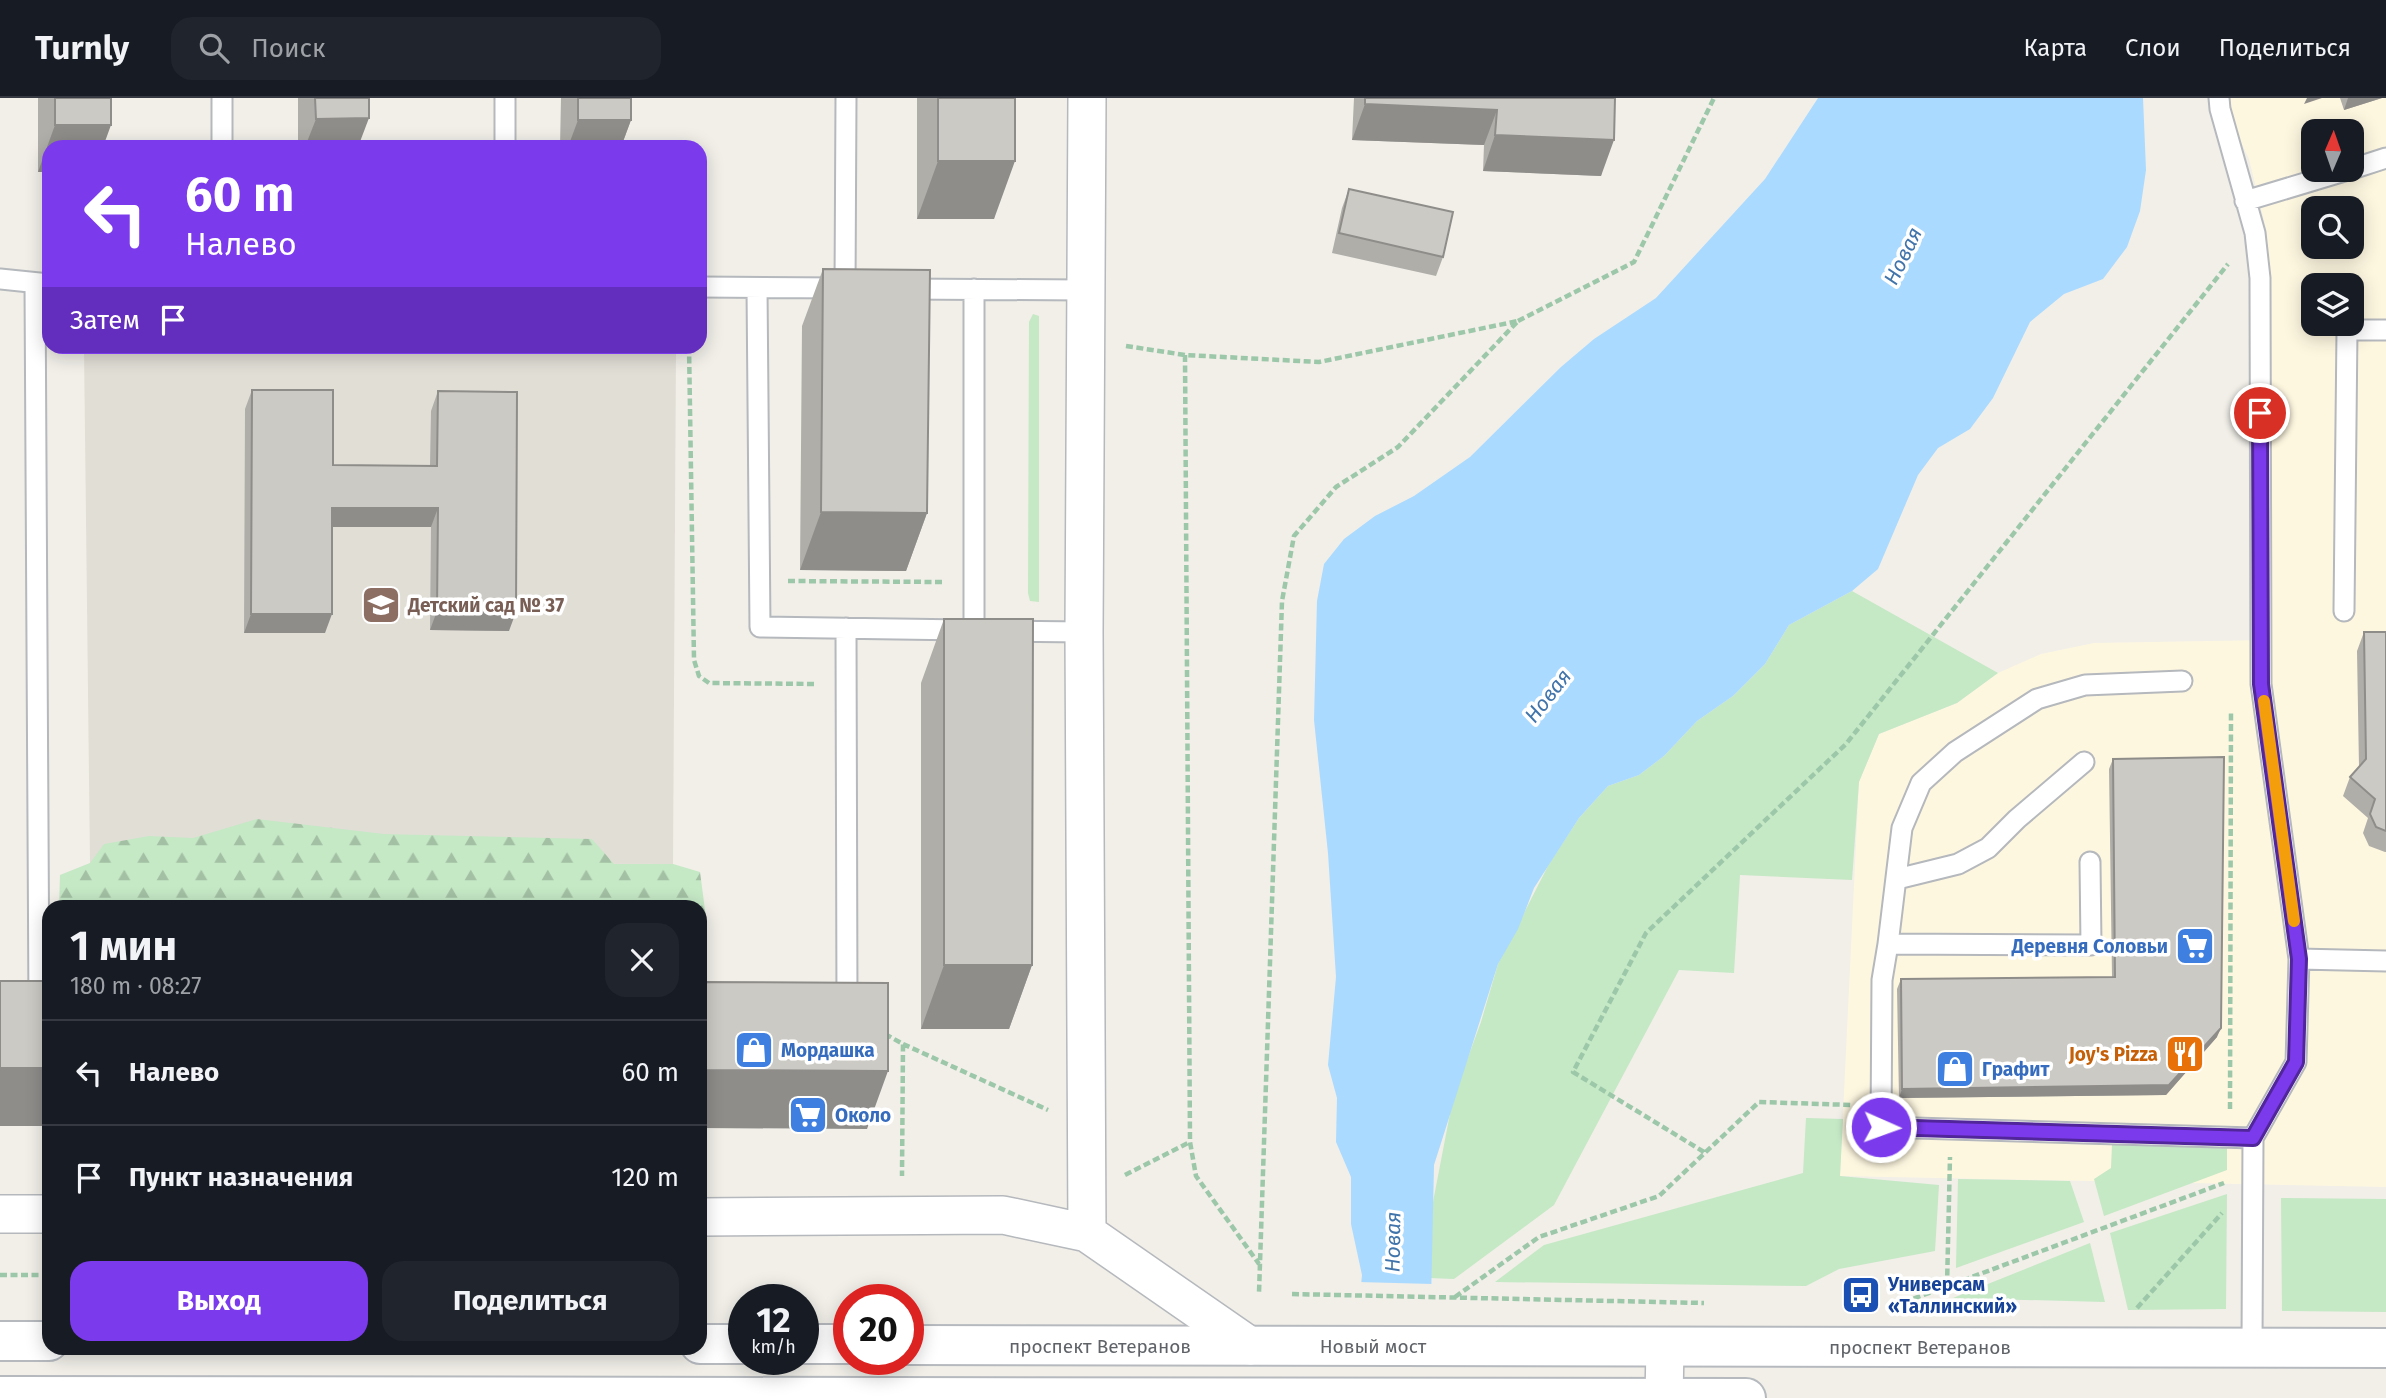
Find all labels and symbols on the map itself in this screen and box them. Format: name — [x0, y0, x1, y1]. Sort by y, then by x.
north arrow — [2301, 119, 2364, 182]
water label: Новая — [1878, 223, 1928, 289]
pin — [2230, 383, 2290, 443]
school or university icon: Детский сад № 37 — [360, 584, 402, 626]
place label: Детский сад № 37 — [407, 594, 564, 617]
water label: Новая — [1519, 664, 1577, 728]
supermarket icon: Деревня Соловьи — [2174, 925, 2216, 967]
place label: Деревня Соловьи — [2011, 935, 2168, 958]
shop icon: Мордашка — [733, 1029, 775, 1071]
restaurant icon: Joy's Pizza — [2164, 1033, 2206, 1075]
place label: Мордашка — [781, 1039, 875, 1062]
place label: Joy's Pizza — [2068, 1043, 2158, 1066]
shop icon: Графит — [1934, 1048, 1976, 1090]
place label: Графит — [1982, 1058, 2050, 1081]
position arrow — [1844, 1090, 1918, 1164]
supermarket icon: Около — [787, 1094, 829, 1136]
place label: Около — [835, 1104, 891, 1127]
water label: Новая — [1379, 1211, 1407, 1273]
place label: Универсам «Таллинский» — [1887, 1273, 2017, 1318]
bus stop icon: Универсам «Таллинский» — [1840, 1274, 1882, 1316]
speed limit sign: 20 — [833, 1284, 924, 1375]
street label: проспект Ветеранов — [1009, 1335, 1191, 1358]
street label: Новый мост — [1320, 1335, 1427, 1358]
street label: проспект Ветеранов — [1829, 1336, 2011, 1359]

